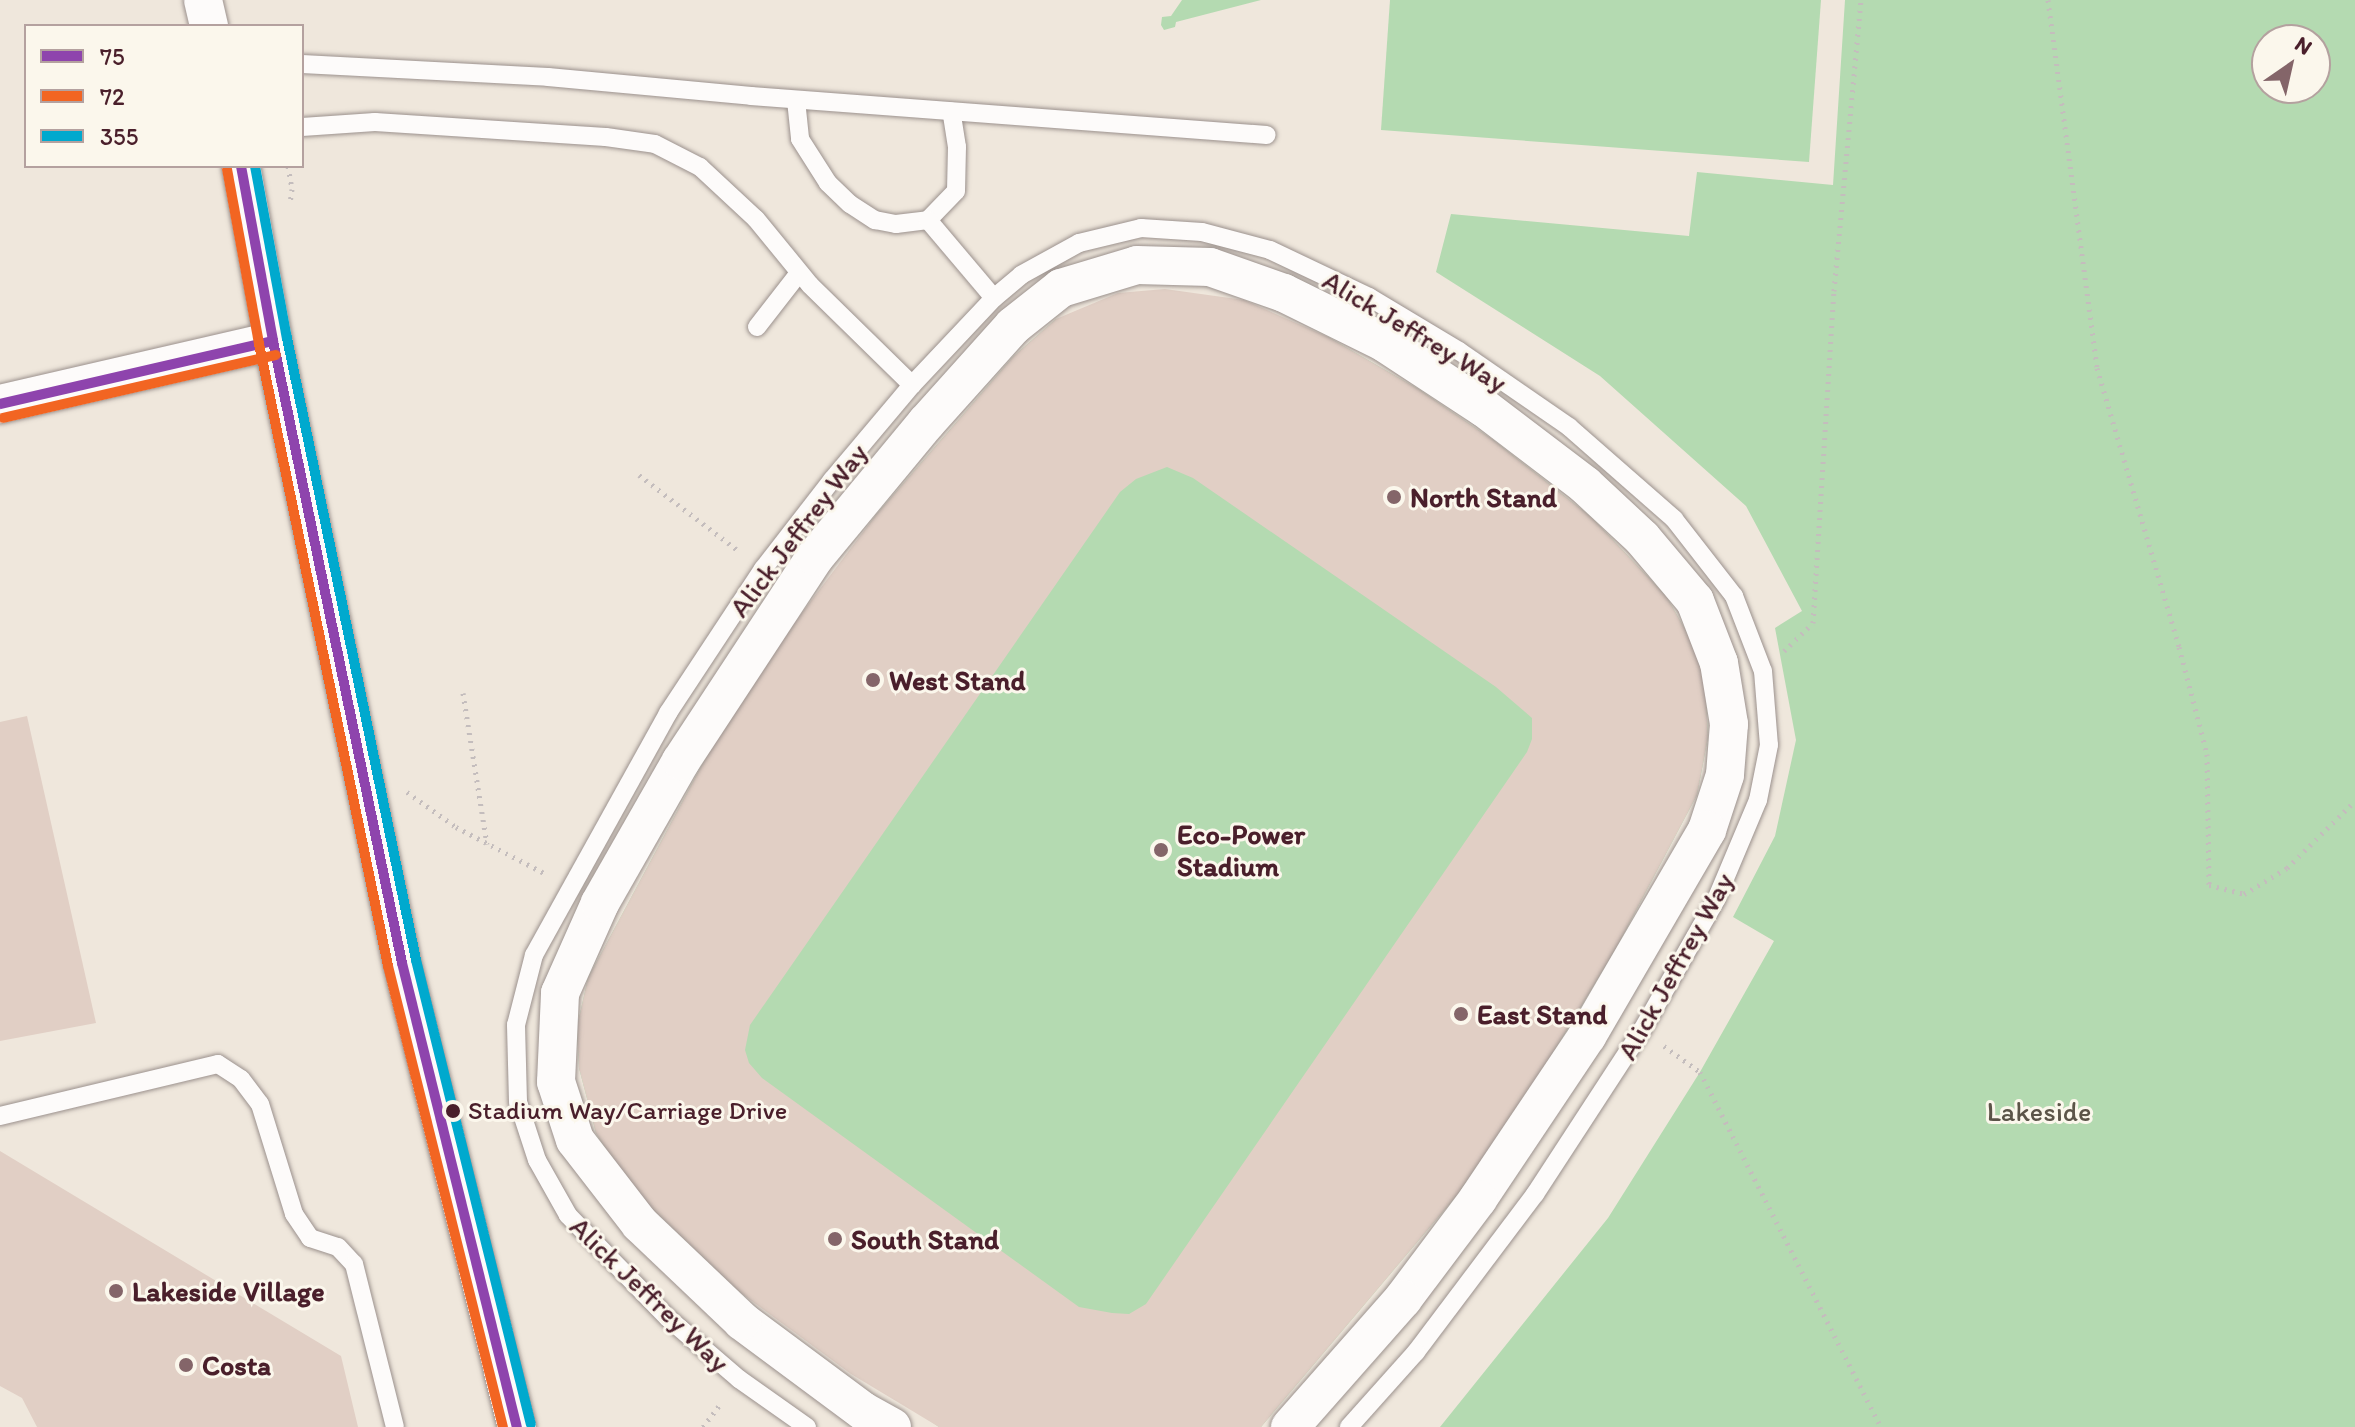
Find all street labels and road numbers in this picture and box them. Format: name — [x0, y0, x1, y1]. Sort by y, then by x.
street label: Alick Jeffrey Way — [1317, 263, 1513, 399]
street label: Alick Jeffrey Way — [722, 437, 874, 623]
street label: Alick Jeffrey Way — [1610, 867, 1740, 1065]
street label: Alick Jeffrey Way — [563, 1210, 737, 1378]

